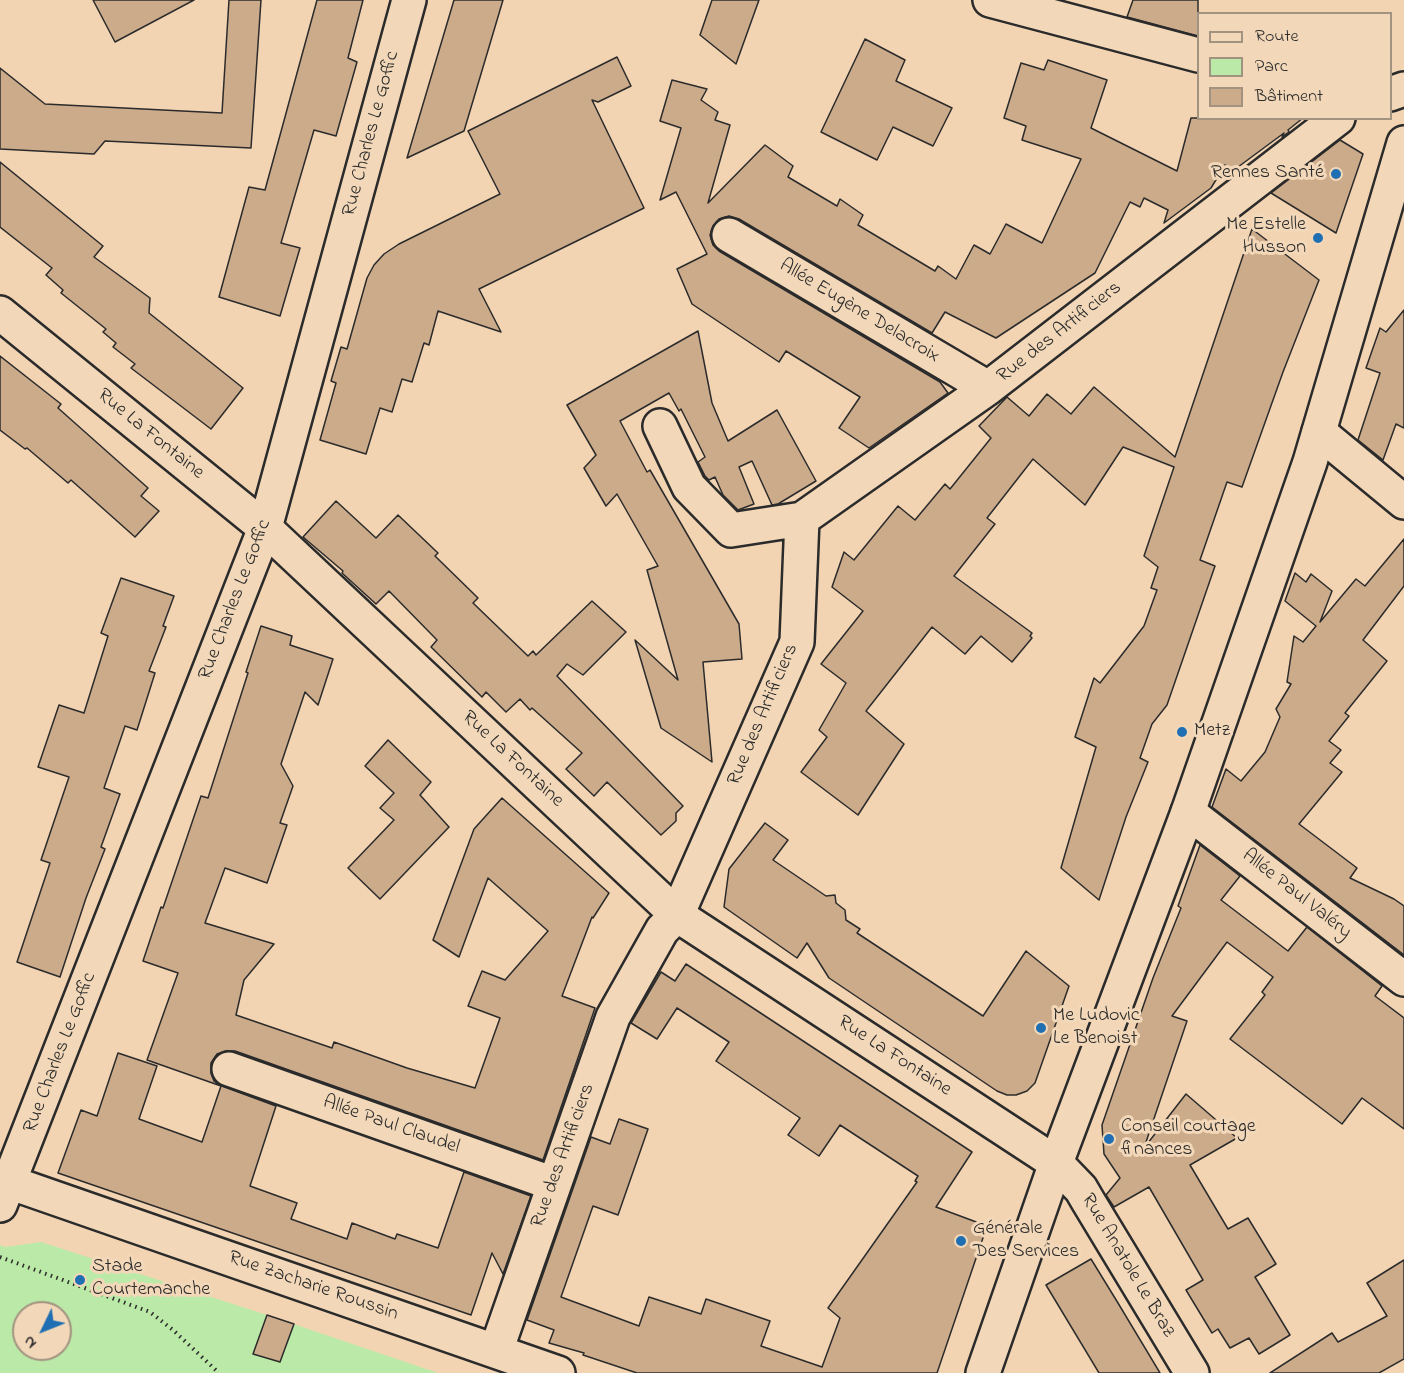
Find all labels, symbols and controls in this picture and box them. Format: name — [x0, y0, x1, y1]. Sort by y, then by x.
legend — [1197, 12, 1392, 120]
text: Route — [1255, 24, 1299, 50]
street label: Rue Charles Le Goffic — [338, 49, 406, 219]
text: Parc — [1255, 54, 1288, 80]
text: Bâtiment — [1255, 84, 1323, 110]
place label: Rennes Santé — [1211, 162, 1324, 186]
marker: Rennes Santé — [1329, 167, 1343, 181]
place label: Me Estelle Husson — [1226, 214, 1306, 261]
marker: Me Estelle Husson — [1311, 231, 1325, 245]
street label: Allée Eugène Delacroix — [774, 255, 944, 369]
street label: Rue des Artificiers — [993, 277, 1127, 389]
street label: Rue La Fontaine — [92, 384, 208, 486]
street label: Rue Charles Le Goffic — [194, 516, 278, 684]
street label: Rue des Artificiers — [723, 641, 805, 789]
street label: Rue La Fontaine — [456, 707, 568, 813]
place label: Metz — [1194, 720, 1230, 744]
marker: Metz — [1175, 725, 1189, 739]
street label: Allée Paul Valéry — [1236, 845, 1356, 945]
street label: Rue Charles Le Goffic — [19, 969, 103, 1137]
place label: Me Ludovic Le Benoist — [1053, 1005, 1140, 1052]
street label: Rue La Fontaine — [833, 1011, 955, 1103]
marker: Me Ludovic Le Benoist — [1034, 1021, 1048, 1035]
street label: Rue des Artificiers — [527, 1081, 601, 1231]
street label: Allée Paul Claudel — [320, 1091, 462, 1161]
place label: Conseil courtage finances — [1121, 1116, 1256, 1163]
marker: Conseil courtage finances — [1102, 1132, 1116, 1146]
street label: Rue Anatole Le Braz — [1075, 1190, 1179, 1342]
place label: Générale Des Services — [973, 1218, 1079, 1265]
marker: Générale Des Services — [954, 1234, 968, 1248]
street label: Rue Zacharie Roussin — [225, 1247, 401, 1327]
place label: Stade Courtemanche — [92, 1256, 210, 1303]
marker: Stade Courtemanche — [73, 1273, 87, 1287]
north arrow — [12, 1301, 72, 1361]
text: N — [18, 1330, 43, 1354]

